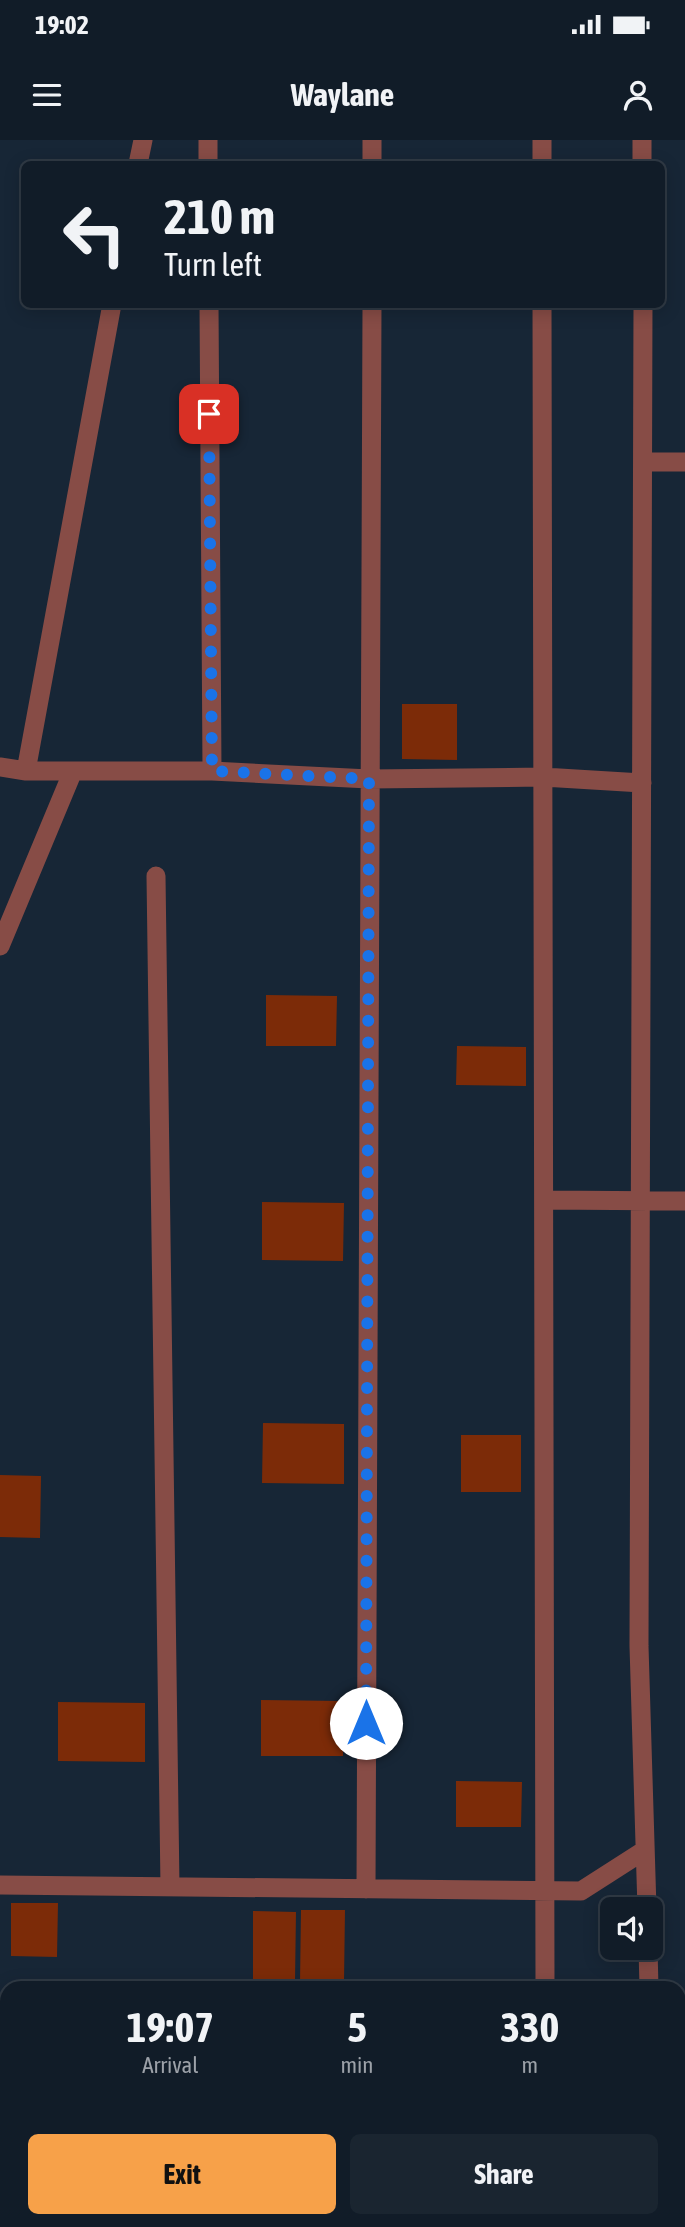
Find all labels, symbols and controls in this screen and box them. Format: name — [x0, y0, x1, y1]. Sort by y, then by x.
text: 19:02 — [35, 10, 89, 40]
icon: menu — [28, 76, 66, 114]
text: Waylane — [291, 76, 394, 113]
icon: person — [619, 76, 657, 114]
text: 210 m — [164, 188, 275, 244]
icon: left — [49, 189, 140, 280]
text: Turn left — [164, 246, 262, 283]
pin — [179, 384, 239, 444]
icon: arrive — [190, 395, 228, 433]
position arrow — [329, 1686, 403, 1760]
map controls — [600, 1897, 663, 1960]
button: sound — [600, 1897, 663, 1960]
text: 19:07 — [127, 2003, 214, 2051]
text: 5 — [347, 2003, 367, 2051]
text: 330 — [500, 2003, 559, 2051]
text: Arrival — [142, 2052, 198, 2078]
text: min — [341, 2052, 374, 2078]
text: m — [521, 2052, 538, 2078]
button: Exit — [28, 2134, 336, 2214]
button: Share — [350, 2134, 658, 2214]

